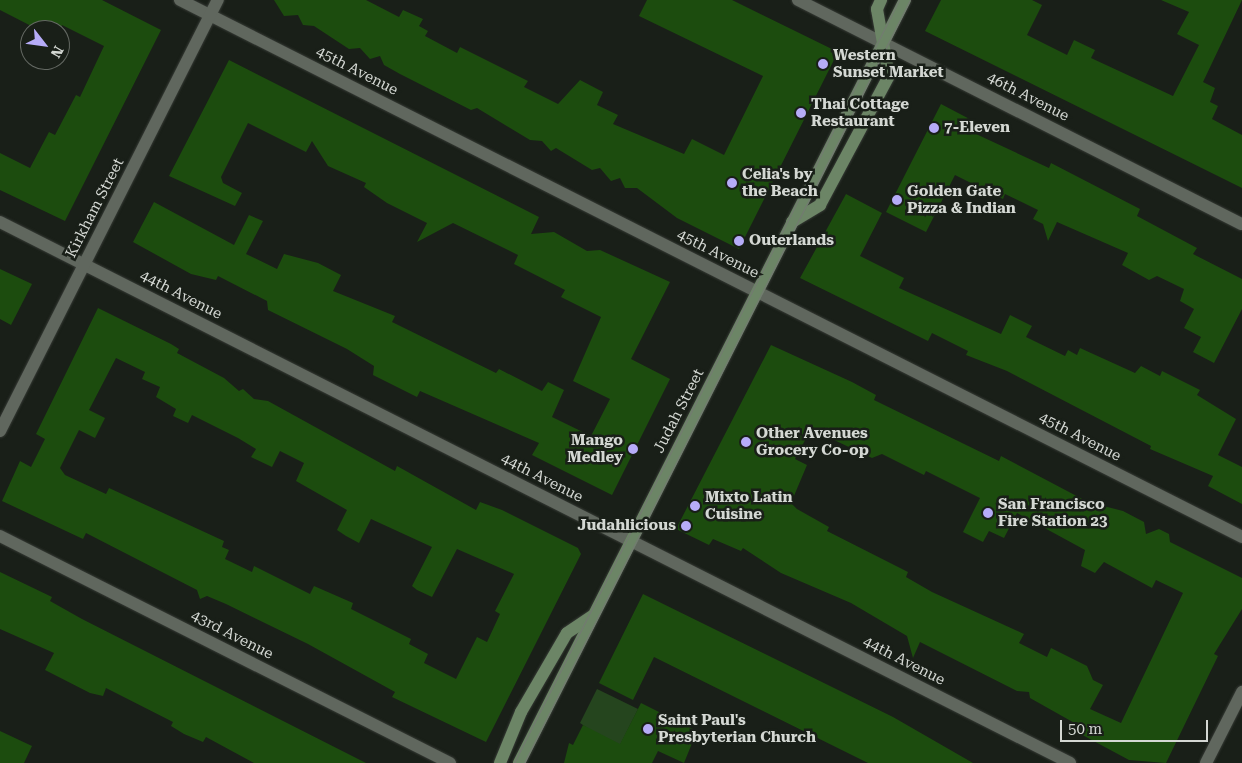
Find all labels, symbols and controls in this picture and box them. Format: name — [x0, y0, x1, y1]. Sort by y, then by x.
north arrow — [20, 20, 70, 70]
text: N — [48, 43, 67, 61]
street label: 45th Avenue — [313, 43, 401, 99]
place label: Western Sunset Market — [833, 46, 944, 81]
marker: Western Sunset Market — [817, 58, 829, 70]
street label: 46th Avenue — [984, 69, 1072, 125]
place label: Thai Cottage Restaurant — [811, 95, 909, 130]
marker: Thai Cottage Restaurant — [795, 107, 807, 119]
place label: 7-Eleven — [944, 119, 1010, 137]
marker: 7-Eleven — [928, 122, 940, 134]
street label: Kirkham Street — [62, 155, 128, 261]
place label: Celia's by the Beach — [742, 165, 818, 200]
marker: Celia's by the Beach — [726, 177, 738, 189]
place label: Golden Gate Pizza & Indian — [907, 182, 1016, 217]
marker: Golden Gate Pizza & Indian — [891, 194, 903, 206]
street label: 45th Avenue — [674, 226, 762, 282]
place label: Outerlands — [749, 232, 834, 250]
marker: Outerlands — [733, 235, 745, 247]
street label: 44th Avenue — [137, 267, 225, 323]
street label: Judah Street — [650, 366, 708, 456]
street label: 45th Avenue — [1036, 409, 1124, 465]
place label: Other Avenues Grocery Co-op — [756, 424, 869, 459]
place label: Mango Medley — [567, 431, 623, 466]
marker: Other Avenues Grocery Co-op — [740, 436, 752, 448]
marker: Mango Medley — [627, 443, 639, 455]
street label: 44th Avenue — [498, 450, 586, 506]
place label: Mixto Latin Cuisine — [705, 488, 793, 523]
place label: San Francisco Fire Station 23 — [998, 495, 1107, 530]
marker: Mixto Latin Cuisine — [689, 500, 701, 512]
marker: San Francisco Fire Station 23 — [982, 507, 994, 519]
place label: Judahlicious — [578, 517, 676, 535]
marker: Judahlicious — [680, 520, 692, 532]
street label: 43rd Avenue — [188, 607, 276, 663]
street label: 44th Avenue — [860, 633, 948, 689]
scale bar — [1062, 710, 1210, 742]
place label: Saint Paul's Presbyterian Church — [658, 711, 816, 746]
text: 50 m — [1068, 720, 1102, 738]
marker: Saint Paul's Presbyterian Church — [642, 723, 654, 735]

